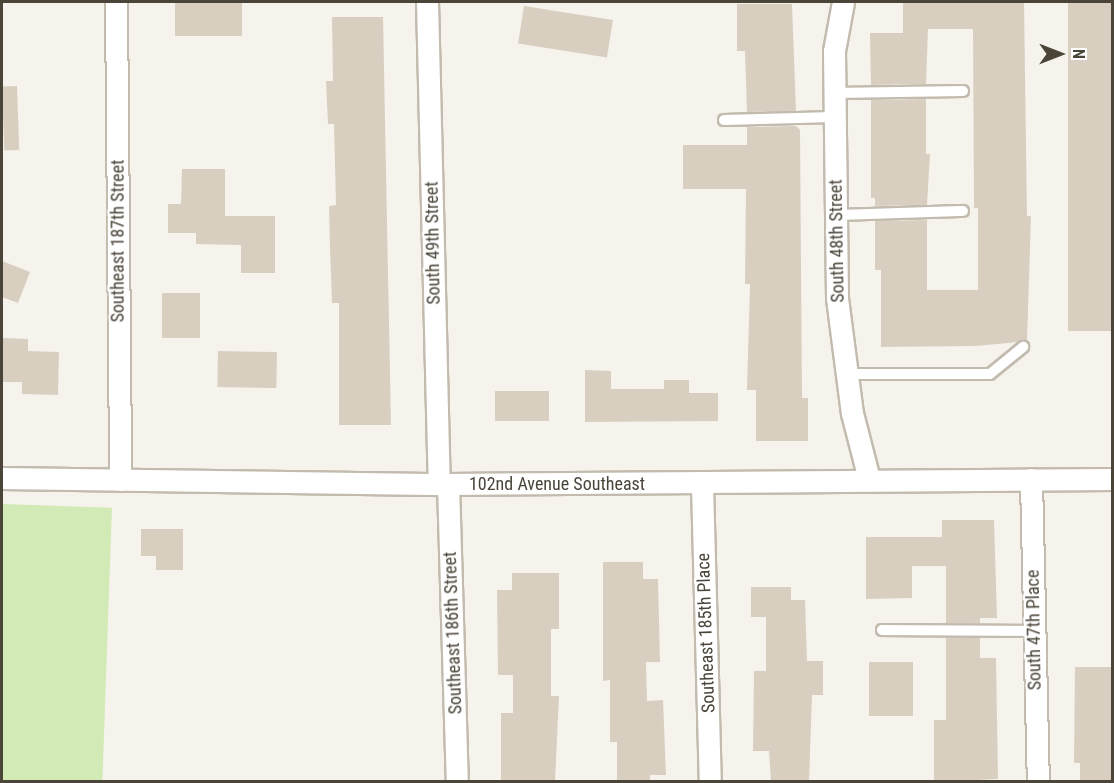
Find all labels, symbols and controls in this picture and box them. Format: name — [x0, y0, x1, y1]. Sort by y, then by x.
north arrow — [1030, 24, 1090, 84]
text: N — [1069, 49, 1088, 59]
street label: Southeast 187th Street — [107, 160, 129, 322]
street label: South 48th Street — [825, 179, 849, 303]
street label: South 49th Street — [421, 181, 445, 305]
street label: 102nd Avenue Southeast — [469, 473, 645, 495]
street label: Southeast 186th Street — [439, 551, 467, 715]
street label: Southeast 185th Place — [692, 553, 720, 713]
street label: South 47th Place — [1022, 570, 1046, 690]

